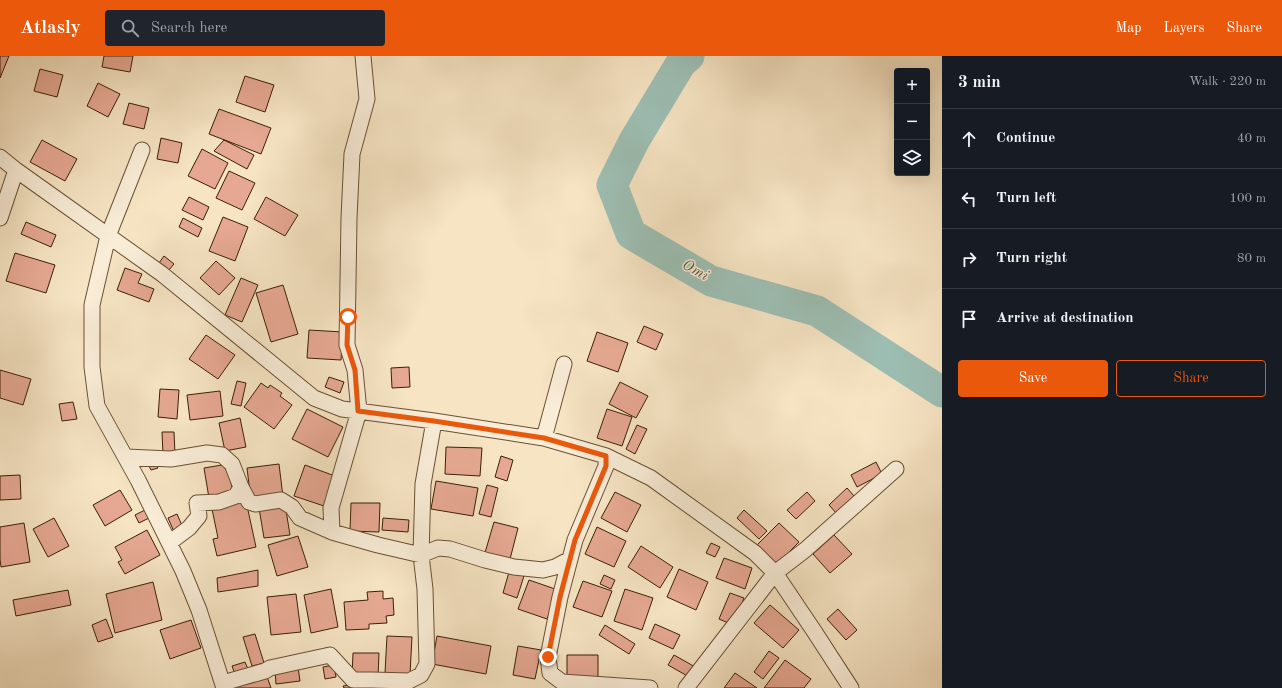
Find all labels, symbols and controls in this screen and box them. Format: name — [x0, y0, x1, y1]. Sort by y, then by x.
search box — [105, 10, 385, 46]
icon: search — [119, 17, 141, 39]
text: Atlasly — [20, 19, 81, 38]
text: Search here — [151, 21, 228, 36]
text: Map — [1116, 21, 1142, 35]
text: Layers — [1164, 21, 1205, 35]
text: Share — [1227, 21, 1262, 35]
map controls — [894, 68, 930, 176]
button: + — [894, 68, 930, 104]
text: 3 min — [958, 74, 1001, 91]
text: Walk · 220 m — [1189, 75, 1266, 88]
button: − — [894, 104, 930, 140]
icon: ahead — [958, 128, 980, 150]
text: Continue — [996, 131, 1055, 146]
text: 40 m — [1237, 132, 1266, 145]
button: layers — [894, 140, 930, 176]
icon: left — [958, 188, 980, 210]
text: Turn left — [996, 191, 1056, 206]
text: 100 m — [1229, 192, 1266, 205]
icon: right — [958, 248, 980, 270]
text: Turn right — [996, 251, 1067, 266]
text: 80 m — [1237, 252, 1266, 265]
water label: Omi — [679, 258, 711, 284]
route start — [339, 308, 357, 326]
icon: arrive — [958, 308, 980, 330]
text: Arrive at destination — [996, 311, 1134, 326]
button: Save — [958, 360, 1108, 397]
button: Share — [1116, 360, 1266, 397]
route end — [539, 648, 557, 666]

